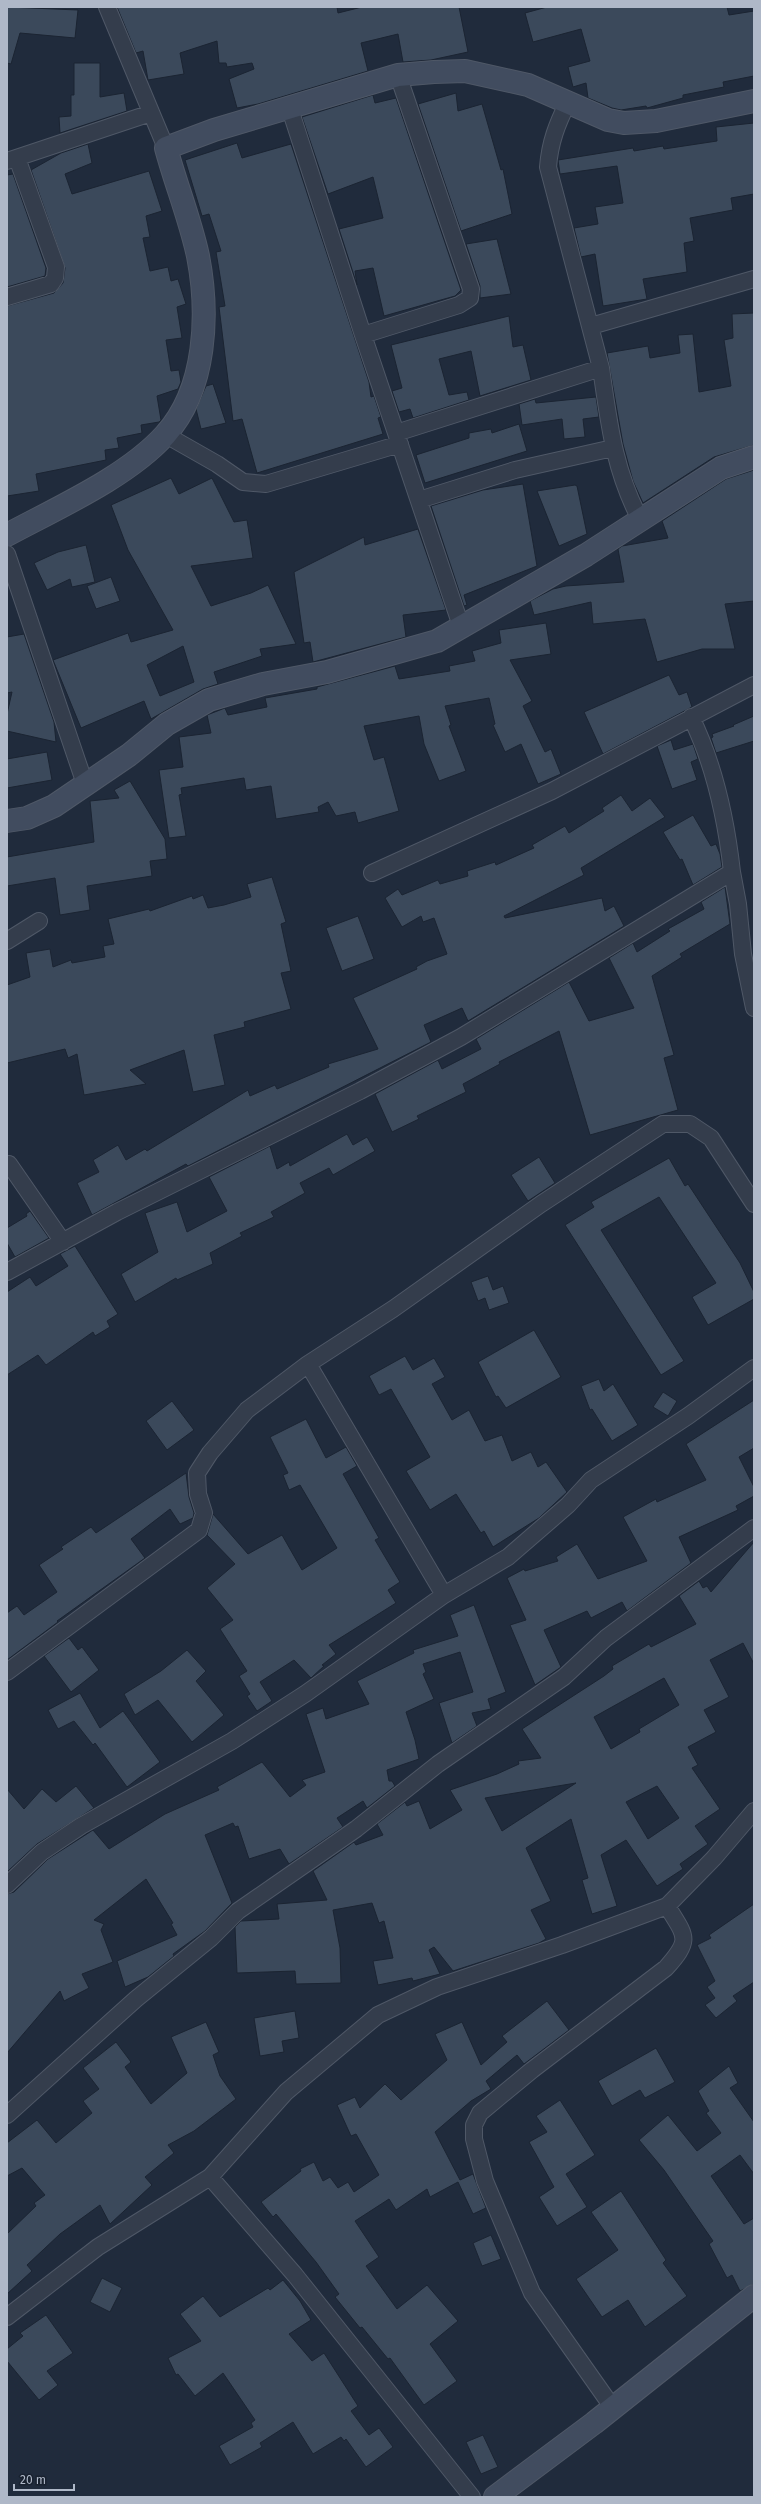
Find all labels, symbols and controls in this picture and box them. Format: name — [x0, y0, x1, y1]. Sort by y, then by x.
scale bar — [14, 2466, 74, 2492]
text: 20 m — [20, 2473, 46, 2487]

